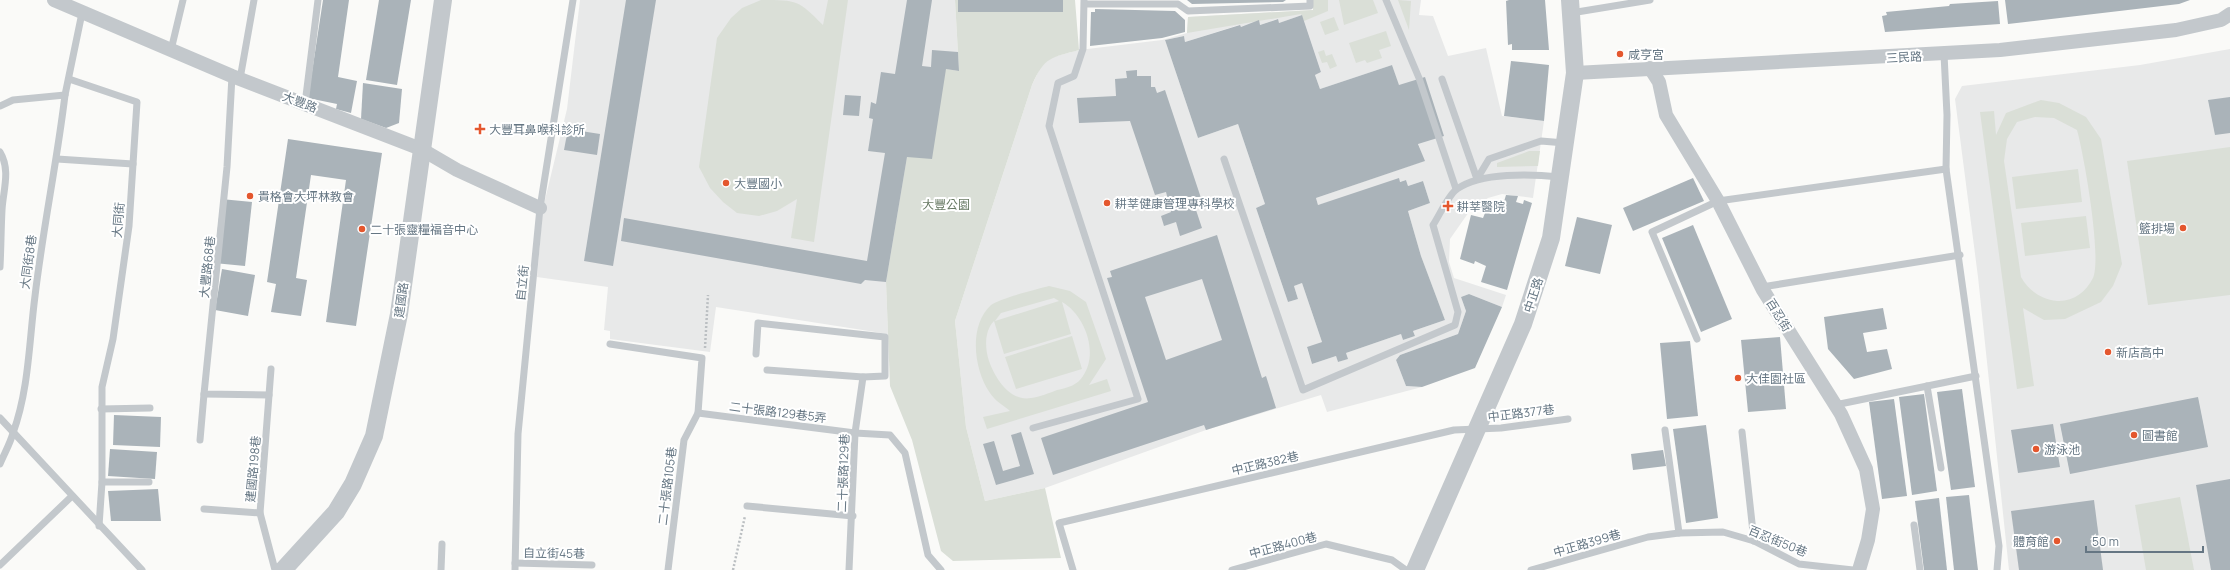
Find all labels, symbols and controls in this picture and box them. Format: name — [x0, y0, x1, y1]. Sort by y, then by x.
place label: 咸亨宮 — [1628, 46, 1664, 63]
street label: 三民路 — [1886, 48, 1922, 66]
marker: 咸亨宮 — [1615, 49, 1625, 59]
street label: 大豐路 — [280, 88, 320, 116]
place label: 大豐耳鼻喉科診所 — [489, 121, 585, 138]
marker: 大豐耳鼻喉科診所 — [474, 123, 486, 135]
place label: 大豐國小 — [734, 175, 782, 192]
marker: 大豐國小 — [721, 178, 731, 188]
place label: 貴格會大坪林教會 — [258, 188, 354, 205]
marker: 貴格會大坪林教會 — [245, 191, 255, 201]
place label: 耕莘健康管理專科學校 — [1115, 195, 1235, 212]
park label: 大豐公園 — [922, 196, 970, 213]
marker: 耕莘健康管理專科學校 — [1102, 198, 1112, 208]
place label: 耕莘醫院 — [1457, 198, 1505, 215]
marker: 耕莘醫院 — [1442, 200, 1454, 212]
street label: 大同街 — [108, 201, 128, 239]
place label: 籃排場 — [2139, 220, 2175, 237]
place label: 二十張靈糧福音中心 — [370, 221, 478, 238]
marker: 籃排場 — [2178, 223, 2188, 233]
marker: 二十張靈糧福音中心 — [357, 224, 367, 234]
street label: 大同街8巷 — [16, 234, 40, 290]
street label: 大豐路68巷 — [195, 235, 219, 299]
street label: 自立街 — [512, 264, 532, 302]
street label: 中正路 — [1519, 275, 1547, 315]
street label: 建國路 — [390, 281, 412, 319]
street label: 百忍街 — [1762, 295, 1796, 335]
place label: 新店高中 — [2116, 344, 2164, 361]
marker: 新店高中 — [2103, 347, 2113, 357]
place label: 大佳園社區 — [1746, 370, 1806, 387]
marker: 大佳園社區 — [1733, 373, 1743, 383]
street label: 二十張路129巷5弄 — [728, 398, 828, 426]
street label: 中正路377巷 — [1487, 400, 1555, 426]
place label: 圖書館 — [2142, 427, 2178, 444]
marker: 圖書館 — [2129, 430, 2139, 440]
street label: 二十張路129巷 — [833, 433, 853, 513]
street label: 建國路198巷 — [242, 435, 264, 503]
place label: 游泳池 — [2044, 441, 2080, 458]
marker: 游泳池 — [2031, 444, 2041, 454]
street label: 二十張路105巷 — [654, 446, 680, 526]
street label: 中正路382巷 — [1230, 447, 1300, 479]
street label: 百忍街50巷 — [1746, 521, 1810, 561]
street label: 中正路399巷 — [1551, 525, 1623, 561]
street label: 中正路400巷 — [1247, 528, 1319, 562]
scale bar — [2086, 528, 2203, 554]
place label: 體育館 — [2013, 533, 2049, 550]
text: 50 m — [2092, 533, 2119, 550]
marker: 體育館 — [2052, 536, 2062, 546]
street label: 自立街45巷 — [523, 544, 585, 562]

